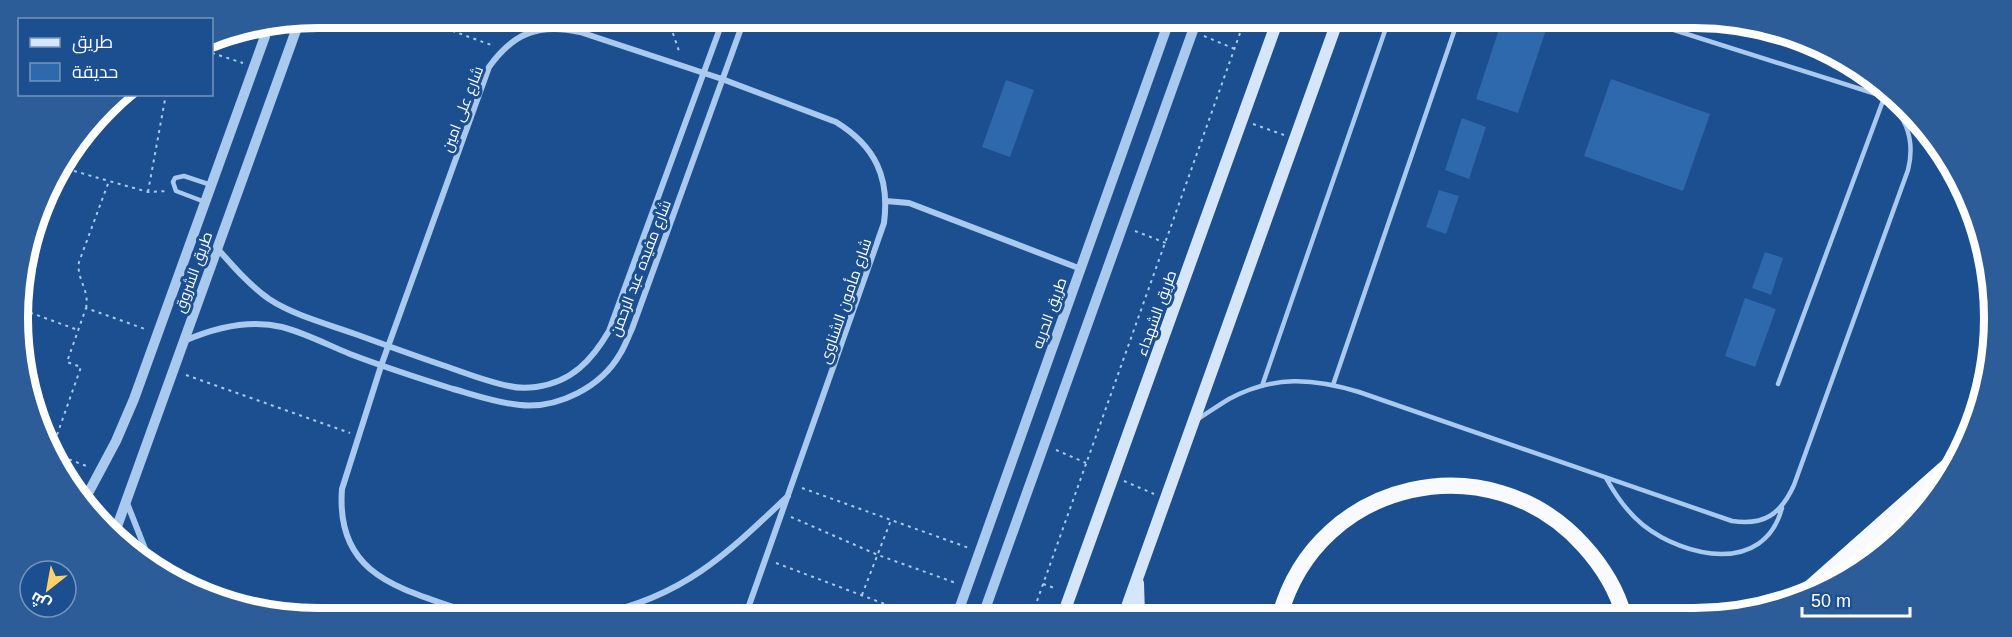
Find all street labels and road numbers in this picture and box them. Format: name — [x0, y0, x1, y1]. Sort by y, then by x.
street label: شارع على امين — [438, 64, 489, 155]
street label: شارع مفيده عبد الرحمن — [606, 197, 677, 340]
street label: طريق الشروق — [170, 229, 217, 315]
street label: شارع مأمون الشناوى — [815, 236, 877, 367]
street label: طريق الشهداء — [1133, 268, 1181, 359]
street label: طريق الحريه — [1028, 275, 1072, 351]

